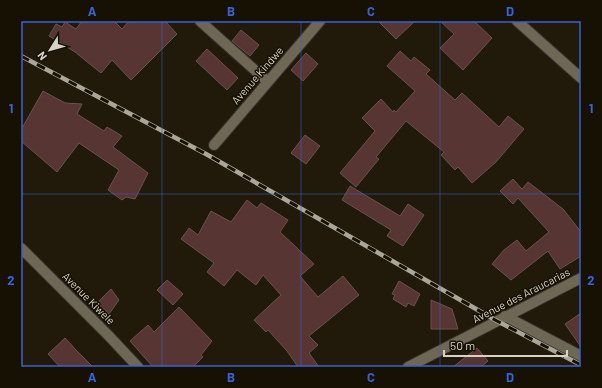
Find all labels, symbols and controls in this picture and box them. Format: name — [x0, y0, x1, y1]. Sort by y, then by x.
text: A — [88, 3, 97, 19]
text: B — [227, 3, 235, 19]
text: C — [367, 3, 375, 19]
text: D — [506, 3, 514, 19]
north arrow — [30, 30, 70, 70]
street label: Avenue Kindwe — [228, 43, 286, 106]
text: N — [34, 49, 49, 63]
text: 1 — [9, 100, 13, 116]
text: 1 — [589, 100, 593, 116]
street label: Avenue des Araucarias — [470, 265, 572, 325]
street label: Avenue Kiwele — [60, 269, 118, 327]
text: 2 — [7, 272, 15, 288]
text: 2 — [587, 272, 595, 288]
scale bar — [444, 332, 567, 358]
text: 50 m — [450, 338, 475, 352]
text: A — [88, 369, 97, 385]
text: B — [227, 369, 235, 385]
text: C — [367, 369, 375, 385]
text: D — [506, 369, 514, 385]

